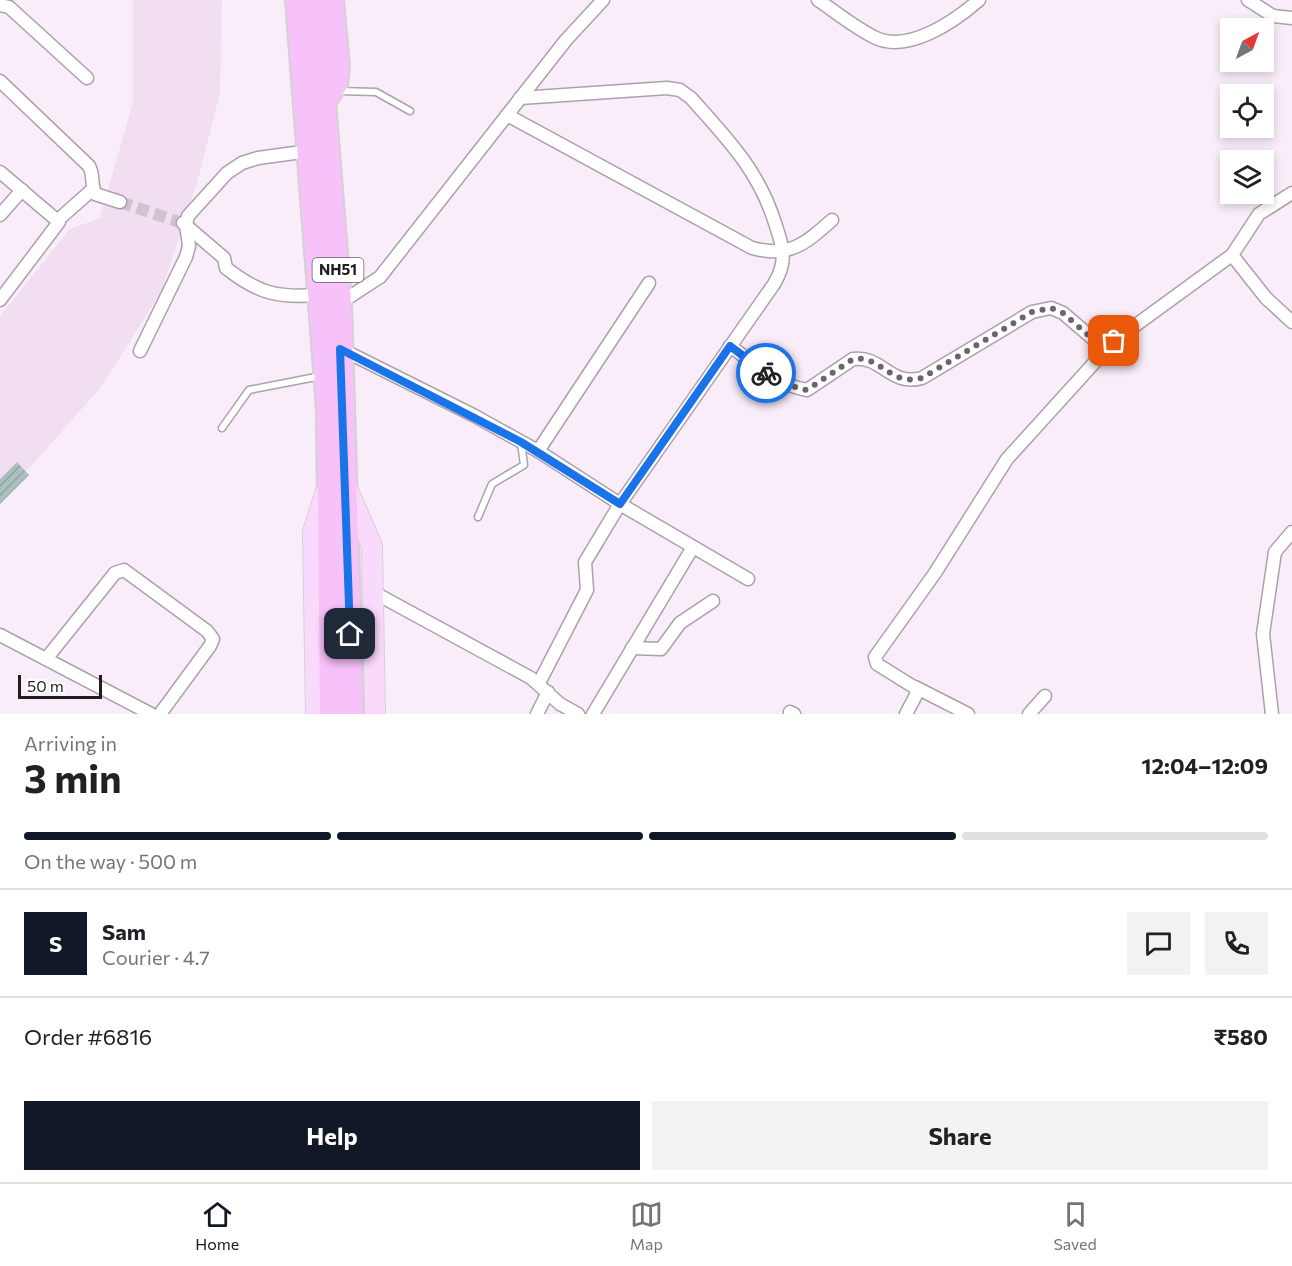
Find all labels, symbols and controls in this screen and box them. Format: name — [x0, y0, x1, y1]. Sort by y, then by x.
north arrow — [1220, 18, 1274, 72]
map controls — [1220, 18, 1274, 204]
button: locate — [1220, 84, 1274, 138]
button: layers — [1220, 150, 1274, 204]
road number: NH51 — [312, 258, 364, 282]
pin — [1088, 315, 1139, 366]
icon: bag — [1097, 324, 1130, 357]
courier — [736, 343, 796, 403]
icon: bike — [750, 357, 783, 390]
pin — [324, 608, 375, 659]
icon: home — [333, 617, 366, 650]
scale bar — [18, 672, 102, 700]
text: 50 m — [27, 676, 64, 695]
text: Arriving in — [24, 731, 117, 755]
text: 12:04–12:09 — [1142, 752, 1268, 779]
text: 3 min — [24, 753, 122, 801]
text: On the way · 500 m — [24, 849, 197, 873]
button: chat — [1127, 912, 1190, 975]
button: phone — [1205, 912, 1268, 975]
text: Sam — [102, 918, 146, 945]
text: S — [49, 930, 62, 957]
text: Courier · 4.7 — [102, 945, 210, 969]
text: Order #6816 — [24, 1023, 152, 1050]
text: ₹580 — [1213, 1023, 1268, 1050]
button: Help — [24, 1101, 640, 1170]
button: Share — [652, 1101, 1268, 1170]
tab: Home — [195, 1198, 239, 1253]
tab: Map — [630, 1198, 663, 1253]
tab: Saved — [1053, 1198, 1097, 1253]

